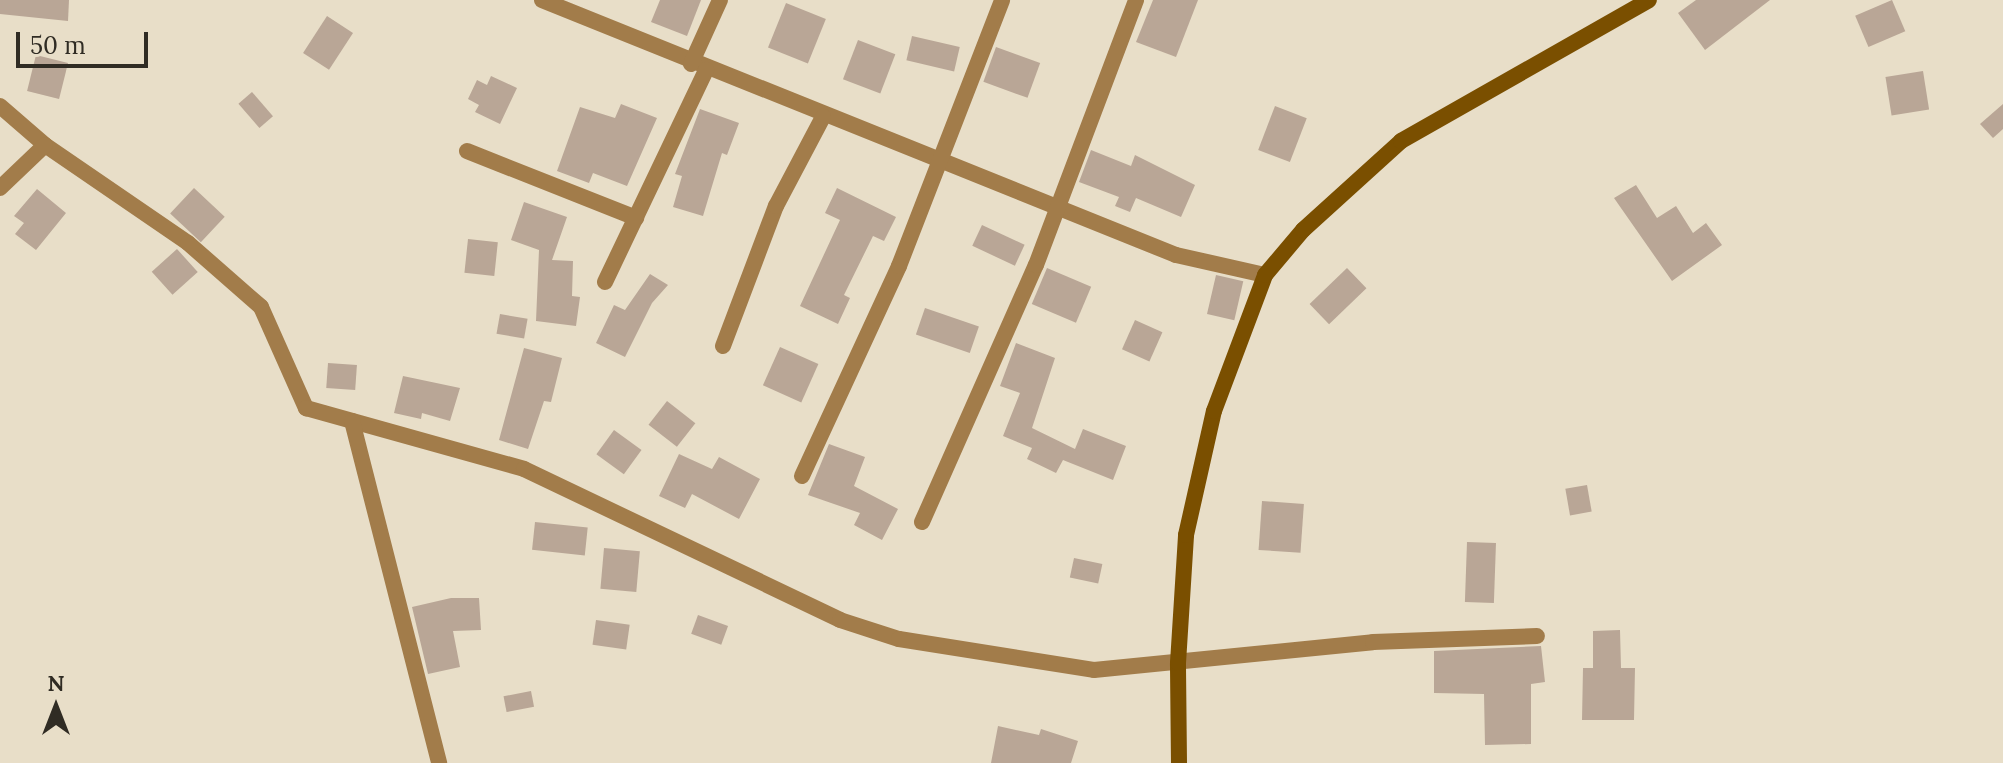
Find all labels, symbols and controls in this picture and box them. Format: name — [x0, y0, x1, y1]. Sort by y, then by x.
scale bar — [20, 16, 152, 66]
text: 50 m — [30, 30, 86, 61]
north arrow — [16, 667, 96, 747]
text: N — [47, 669, 65, 697]

